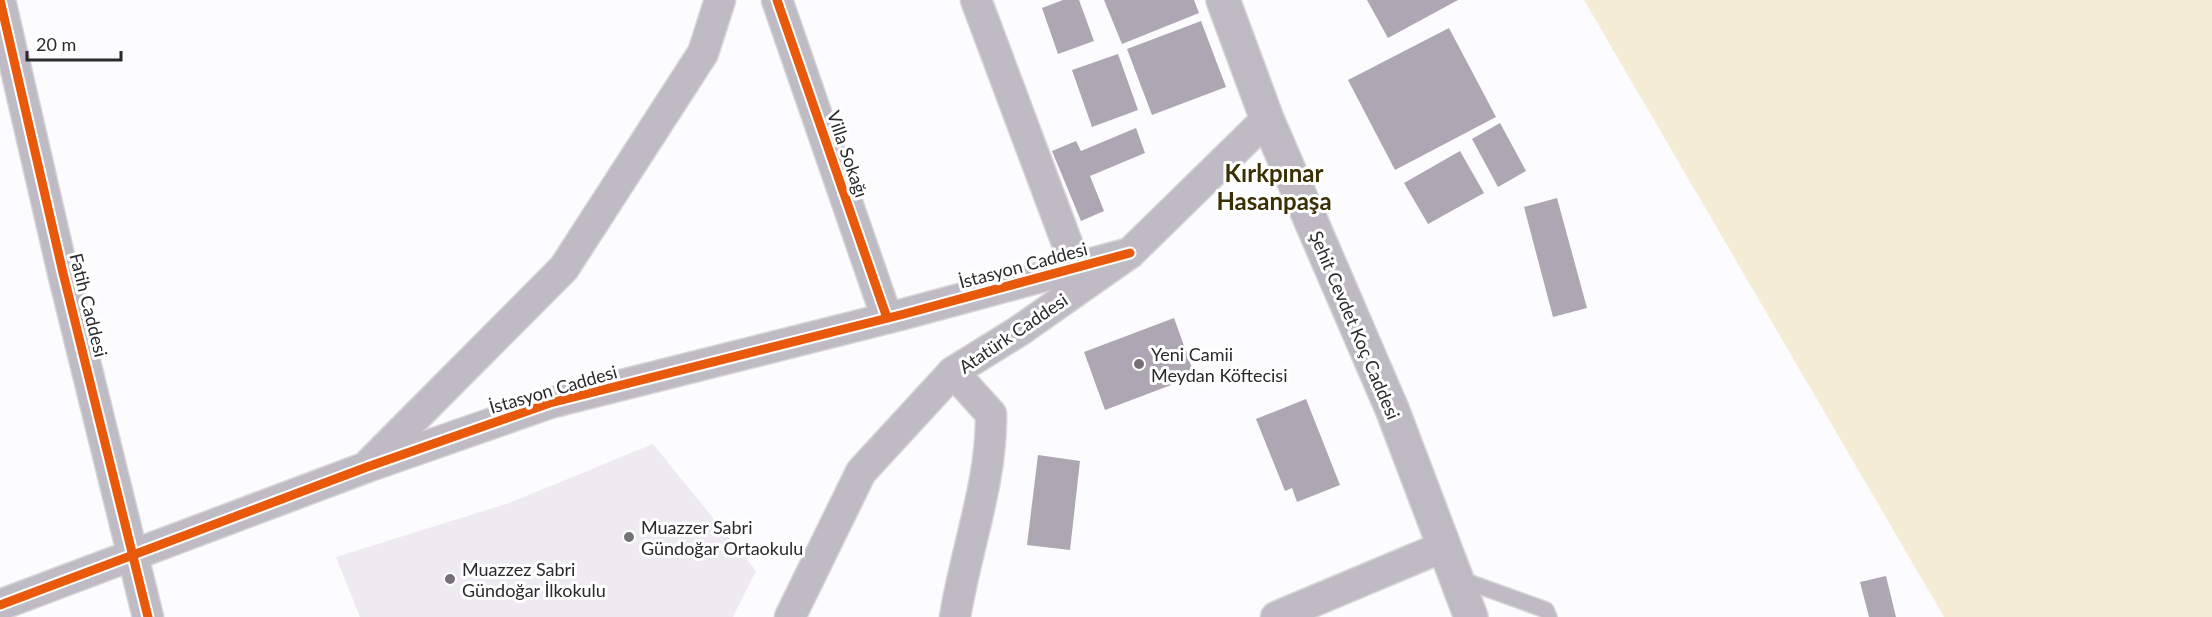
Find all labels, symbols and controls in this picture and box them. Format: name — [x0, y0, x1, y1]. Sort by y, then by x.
scale bar — [27, 24, 122, 62]
text: 20 m — [36, 33, 76, 55]
street label: Villa Sokağı — [823, 108, 873, 200]
district label: Kırkpınar Hasanpaşa — [1216, 158, 1332, 215]
street label: Şehit Cevdet Koç Caddesi — [1305, 227, 1405, 423]
street label: İstasyon Caddesi — [956, 237, 1090, 293]
street label: Fatih Caddesi — [65, 251, 113, 359]
street label: Atatürk Caddesi — [954, 289, 1072, 377]
place label: Yeni Camii Meydan Köftecisi — [1151, 343, 1287, 386]
marker: Yeni Camii Meydan Köftecisi — [1132, 357, 1146, 371]
street label: İstasyon Caddesi — [486, 360, 620, 418]
place label: Muazzer Sabri Gündoğar Ortaokulu — [641, 516, 803, 559]
marker: Muazzer Sabri Gündoğar Ortaokulu — [622, 530, 636, 544]
place label: Muazzez Sabri Gündoğar İlkokulu — [462, 558, 606, 601]
marker: Muazzez Sabri Gündoğar İlkokulu — [443, 572, 457, 586]

